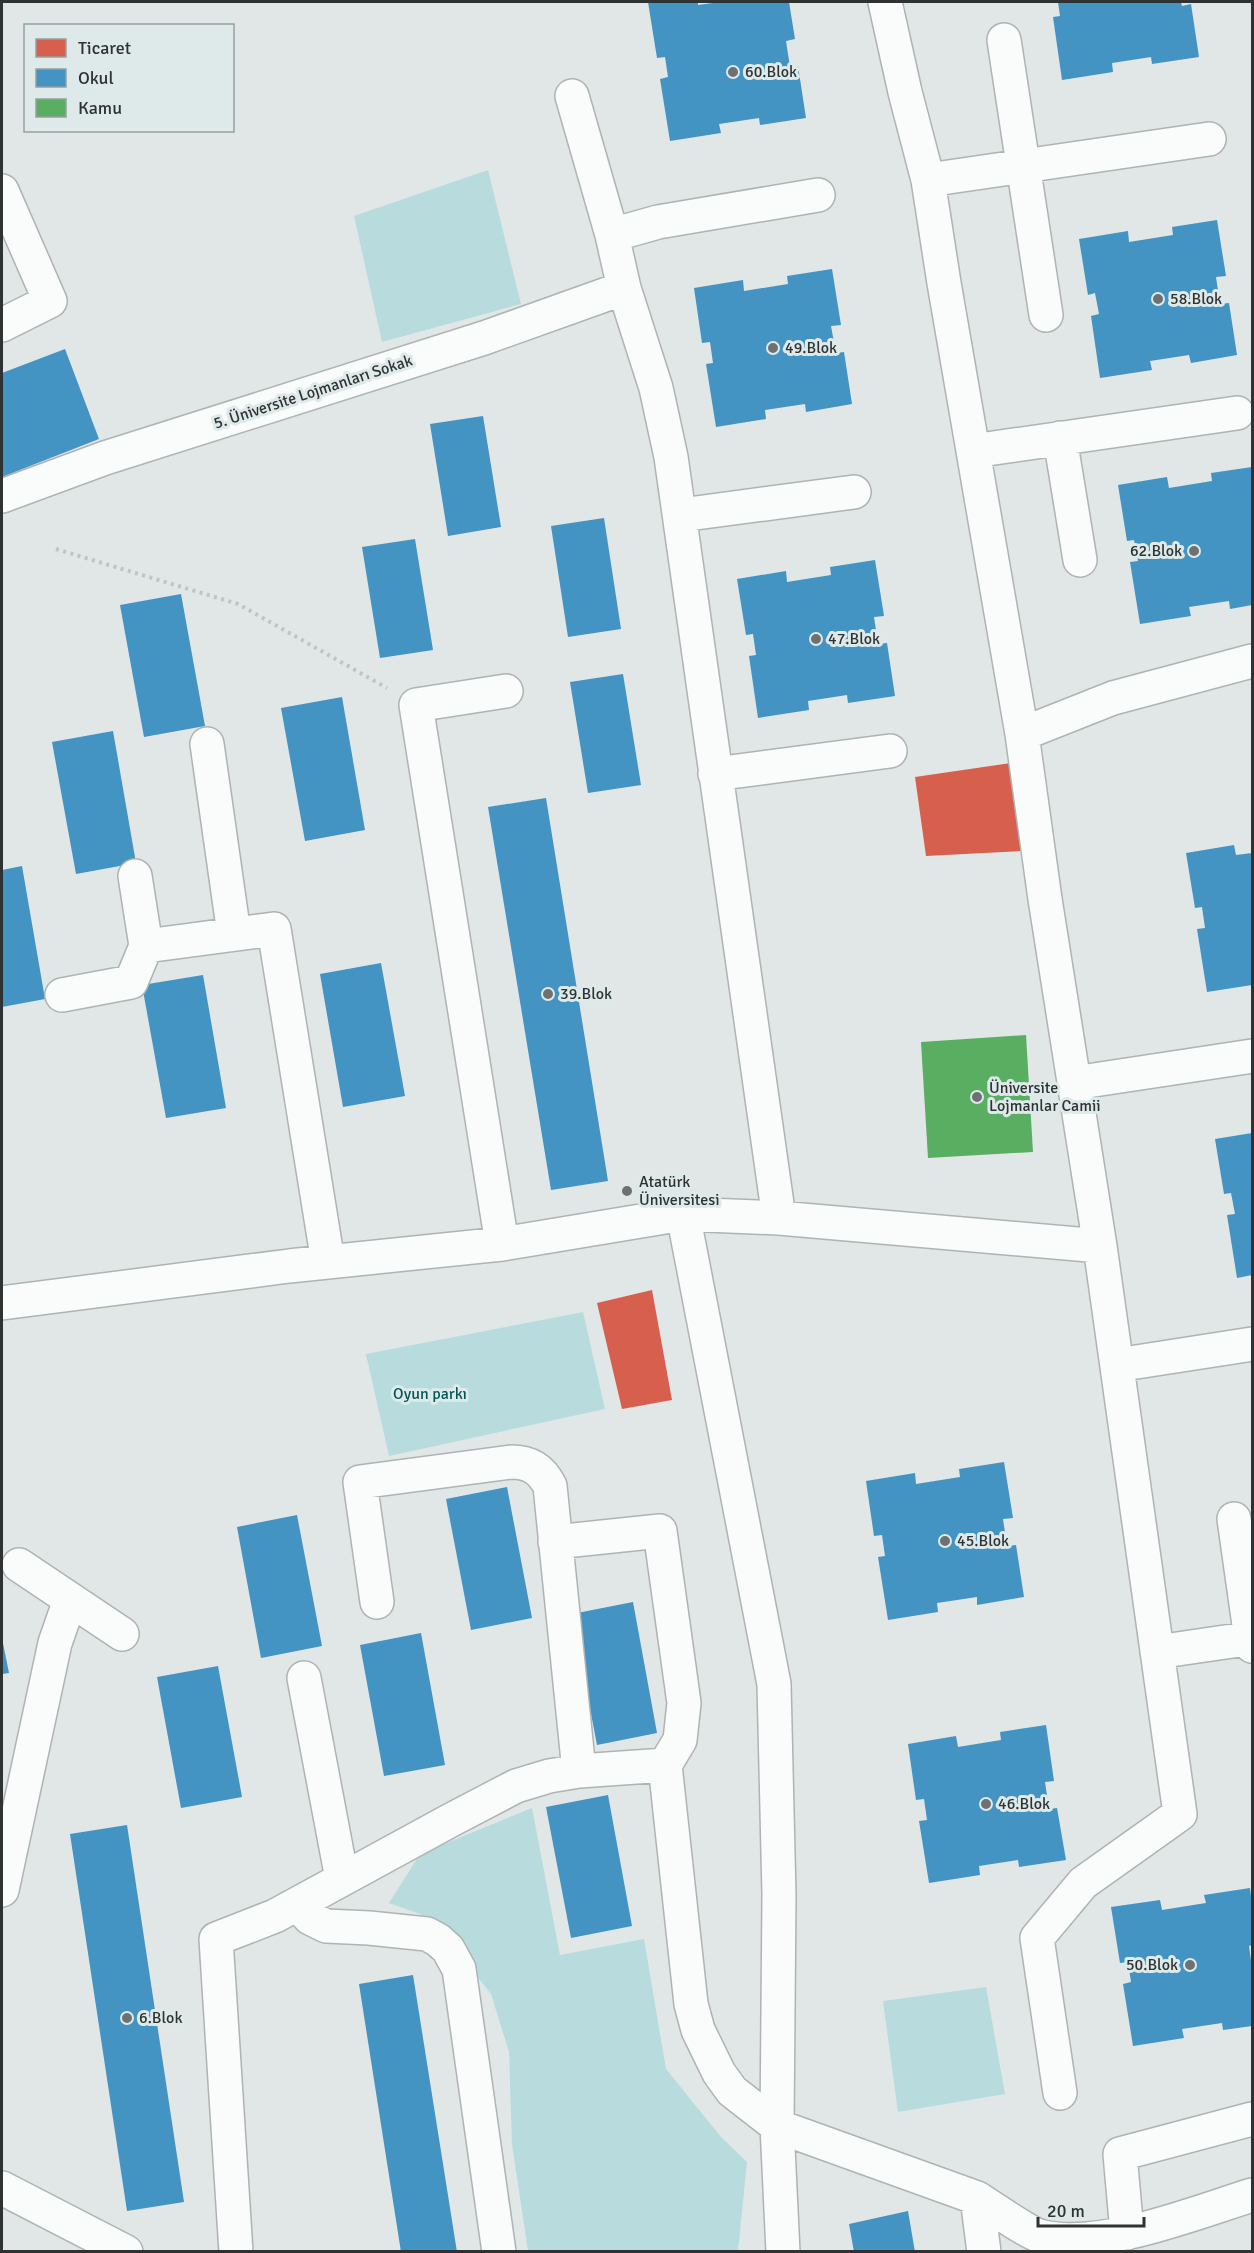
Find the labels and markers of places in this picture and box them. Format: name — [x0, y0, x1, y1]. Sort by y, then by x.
place label: 60.Blok — [745, 62, 797, 82]
marker: 60.Blok — [726, 65, 740, 79]
place label: 58.Blok — [1170, 289, 1222, 309]
marker: 58.Blok — [1151, 292, 1165, 306]
place label: 49.Blok — [785, 338, 837, 358]
marker: 49.Blok — [766, 341, 780, 355]
place label: 62.Blok — [1130, 541, 1182, 561]
marker: 62.Blok — [1187, 544, 1201, 558]
place label: 47.Blok — [828, 629, 880, 649]
marker: 47.Blok — [809, 632, 823, 646]
place label: 39.Blok — [560, 984, 612, 1004]
marker: 39.Blok — [541, 987, 555, 1001]
place label: Üniversite Lojmanlar Camii — [989, 1078, 1101, 1116]
marker: Üniversite Lojmanlar Camii — [970, 1090, 984, 1104]
place label: Atatürk Üniversitesi — [639, 1172, 720, 1210]
marker: Atatürk Üniversitesi — [620, 1184, 634, 1198]
place label: 45.Blok — [957, 1531, 1009, 1551]
marker: 45.Blok — [938, 1534, 952, 1548]
place label: 46.Blok — [998, 1794, 1050, 1814]
marker: 46.Blok — [979, 1797, 993, 1811]
place label: 50.Blok — [1126, 1955, 1178, 1975]
marker: 50.Blok — [1183, 1958, 1197, 1972]
place label: 6.Blok — [139, 2008, 182, 2028]
marker: 6.Blok — [120, 2011, 134, 2025]

